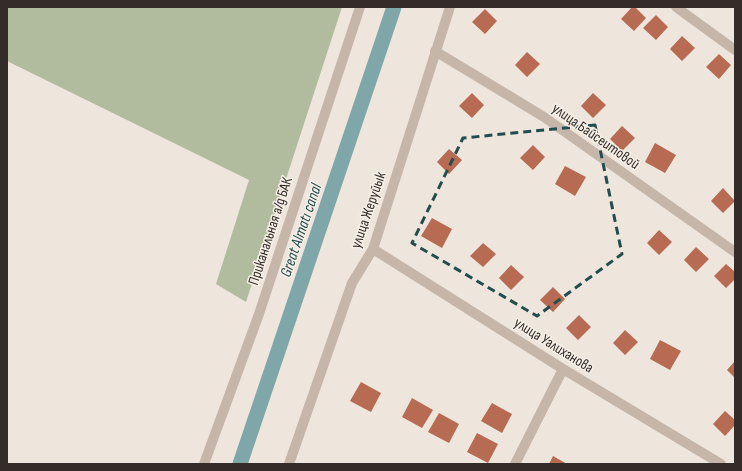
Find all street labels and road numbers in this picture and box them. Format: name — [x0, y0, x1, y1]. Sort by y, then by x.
street label: улица Байсеитовой — [548, 99, 643, 174]
street label: улица Жеруйык — [347, 169, 391, 251]
street label: Приканальная а/д БАК — [244, 174, 297, 288]
street label: улица Уалиханова — [510, 313, 597, 378]

